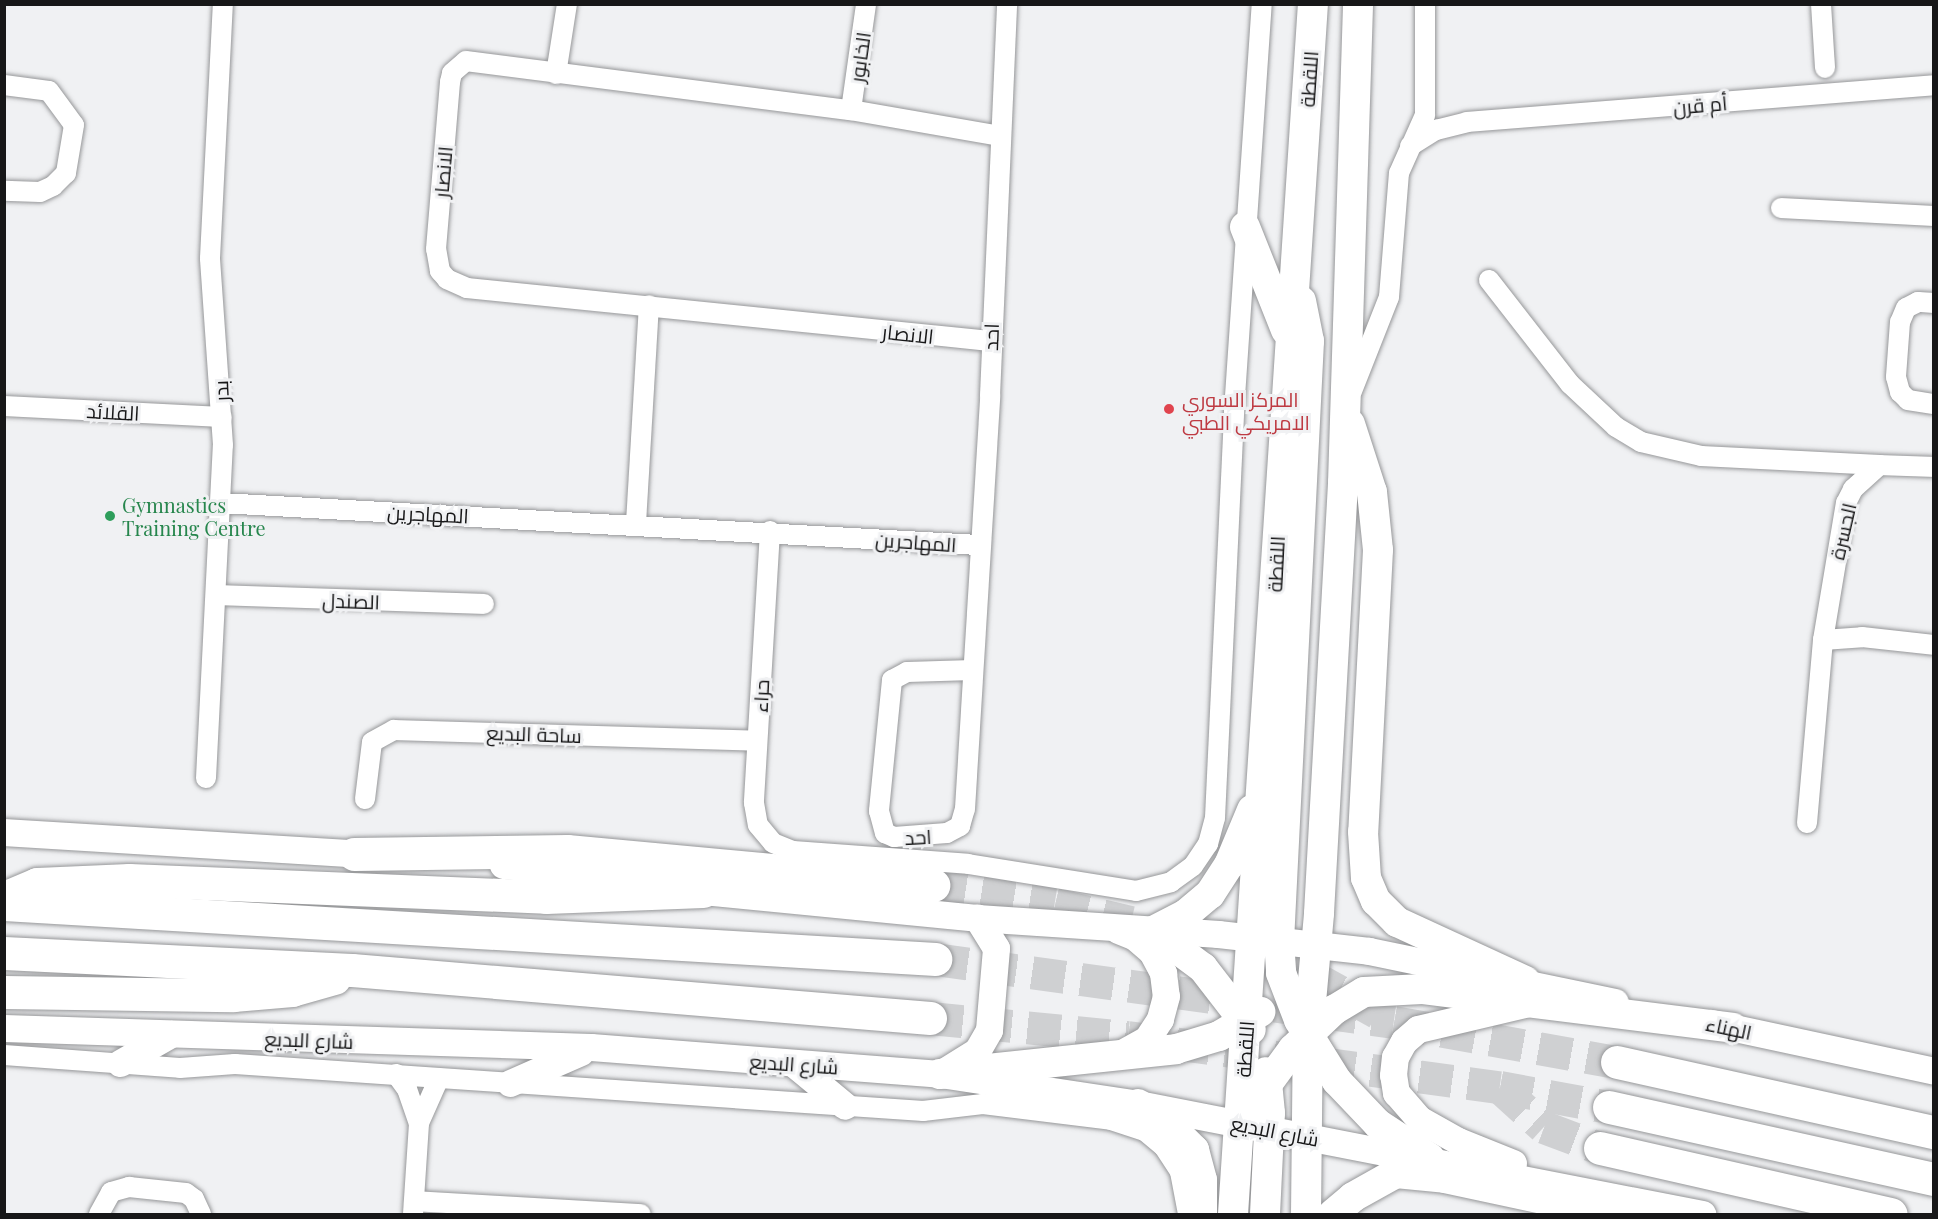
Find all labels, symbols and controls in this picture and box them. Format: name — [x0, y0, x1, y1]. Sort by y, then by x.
street label: الخابور — [844, 30, 874, 84]
street label: اللقطة — [1294, 50, 1322, 108]
street label: أم قرن — [1672, 90, 1728, 118]
street label: الانصار — [428, 145, 456, 199]
street label: الانصار — [881, 318, 935, 348]
street label: احد — [978, 323, 1002, 351]
street label: بدر — [207, 380, 233, 402]
place label: المركز السوري الامريكي الطبي — [1182, 386, 1310, 433]
street label: القلائد — [86, 398, 140, 424]
marker: المركز السوري الامريكي الطبي — [1160, 400, 1178, 418]
place label: Gymnastics Training Centre — [122, 492, 266, 539]
street label: المهاجرين — [387, 499, 469, 527]
street label: الجسرة — [1824, 500, 1860, 562]
marker: Gymnastics Training Centre — [103, 509, 117, 523]
street label: المهاجرين — [875, 526, 957, 556]
street label: اللقطة — [1262, 535, 1288, 593]
street label: الصندل — [322, 587, 380, 613]
street label: حراء — [747, 679, 773, 713]
street label: ساحة البديع — [486, 719, 582, 747]
street label: احد — [904, 823, 932, 849]
street label: الهناء — [1704, 1010, 1754, 1044]
street label: اللقطة — [1230, 1020, 1258, 1078]
street label: شارع البديع — [264, 1025, 354, 1053]
street label: شارع البديع — [749, 1048, 839, 1078]
street label: شارع البديع — [1229, 1110, 1321, 1150]

